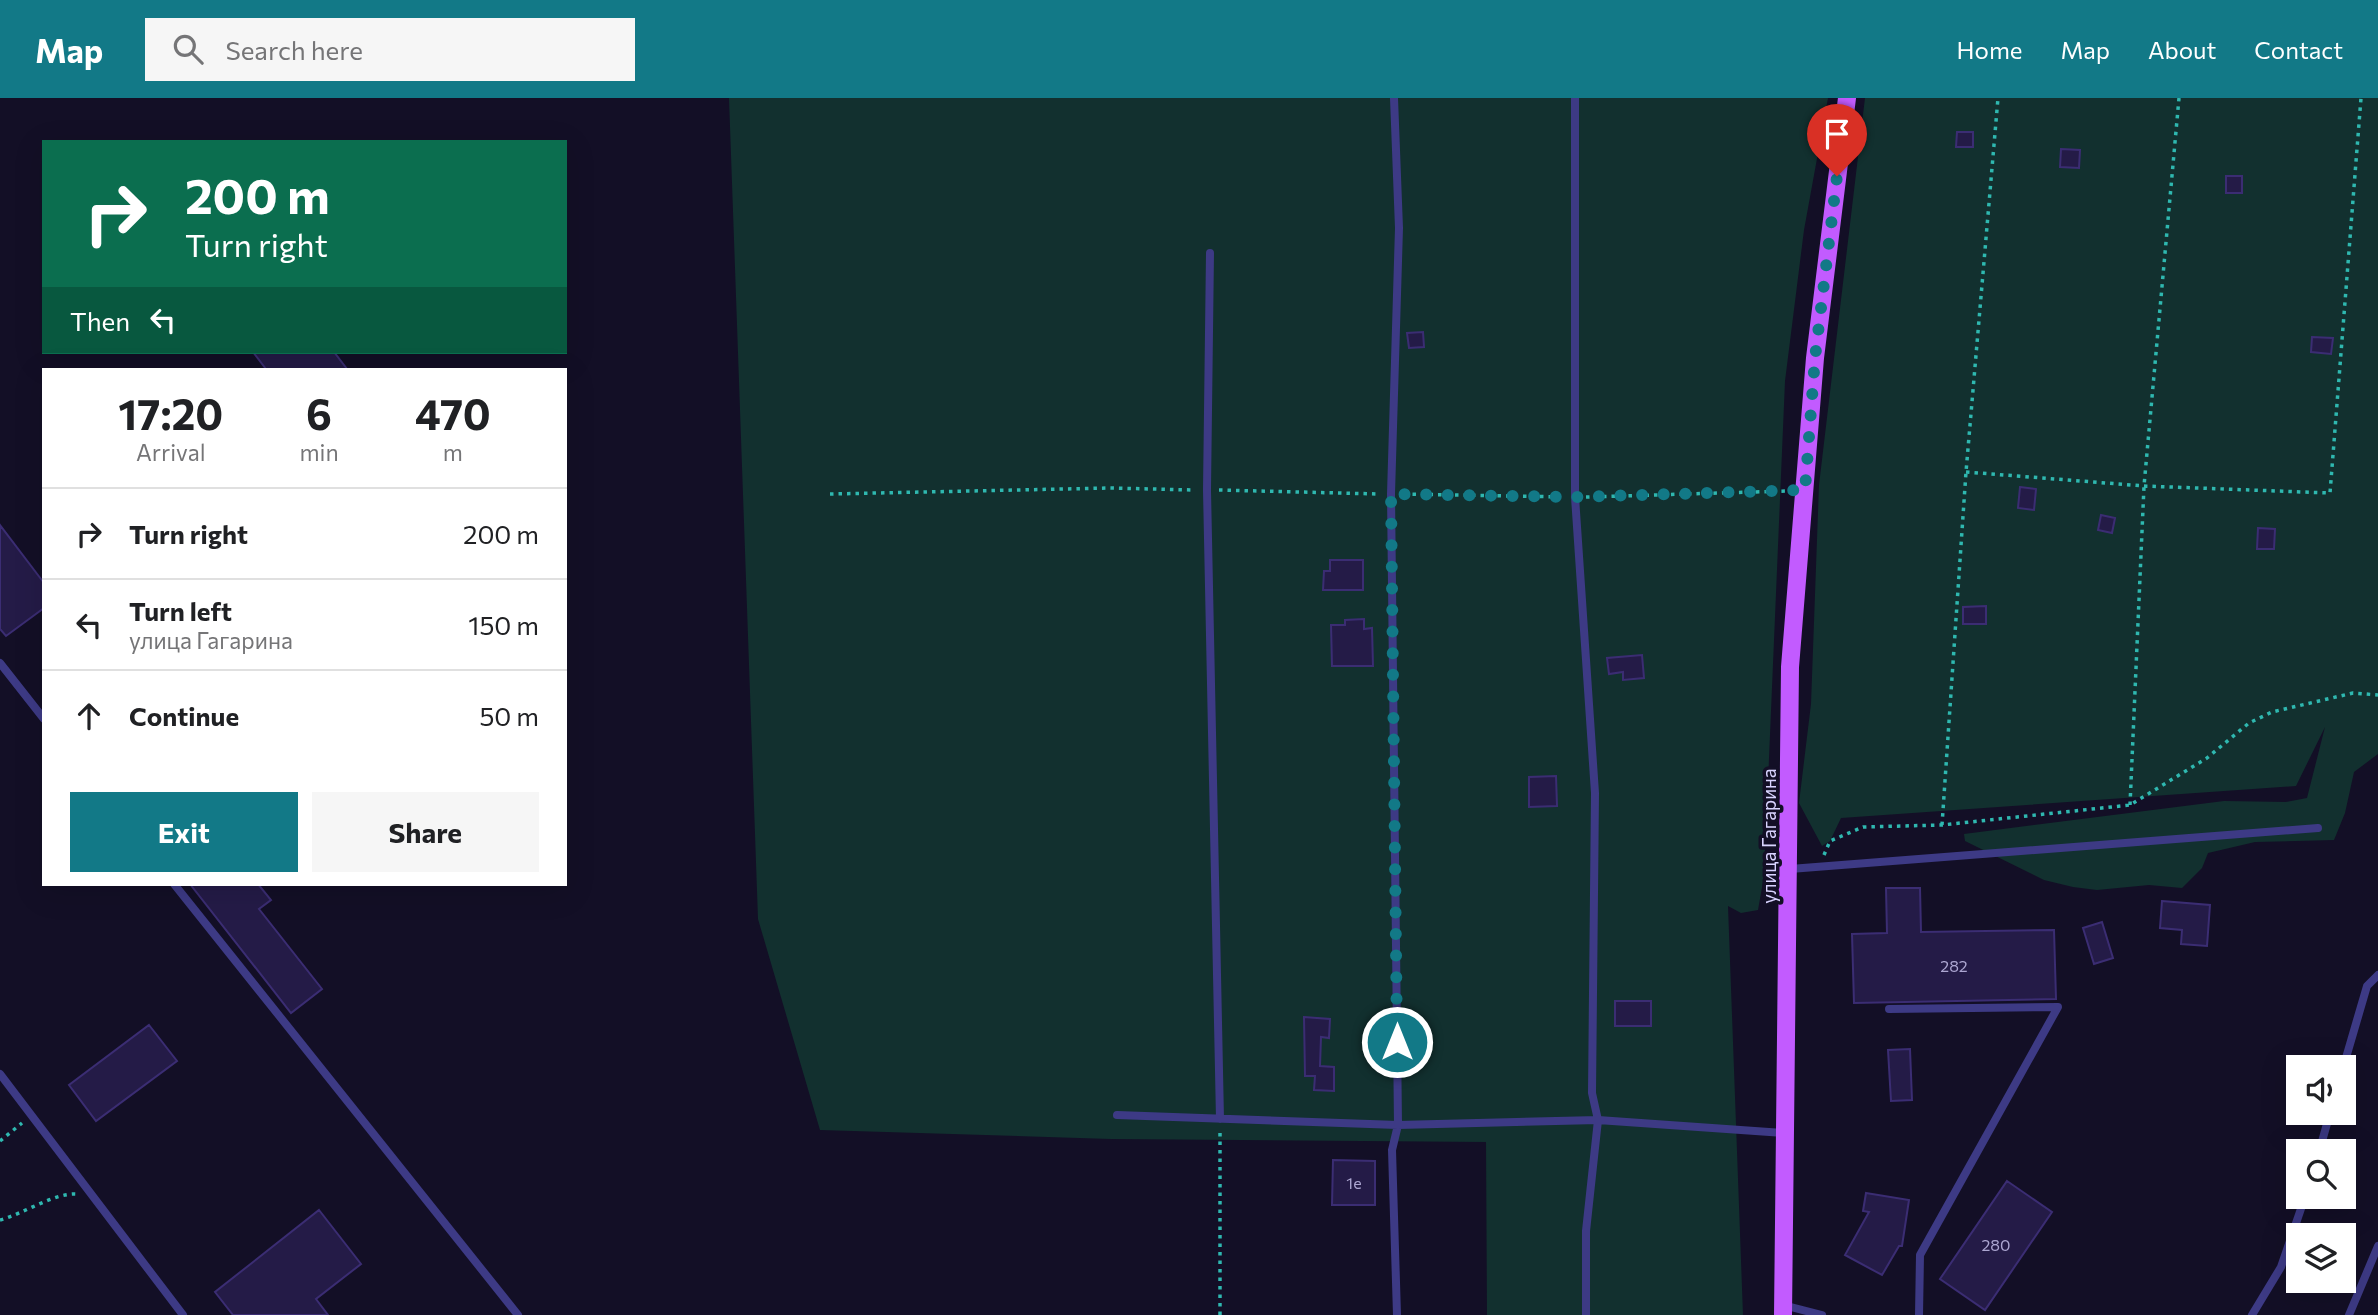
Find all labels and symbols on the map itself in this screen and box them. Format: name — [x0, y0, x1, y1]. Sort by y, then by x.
pin — [1807, 104, 1867, 176]
street label: улица Гагарина — [1757, 768, 1780, 904]
house number: 282 — [1940, 956, 1968, 975]
position arrow — [1360, 1005, 1434, 1079]
house number: 1е — [1346, 1173, 1362, 1192]
house number: 280 — [1982, 1235, 2010, 1254]

